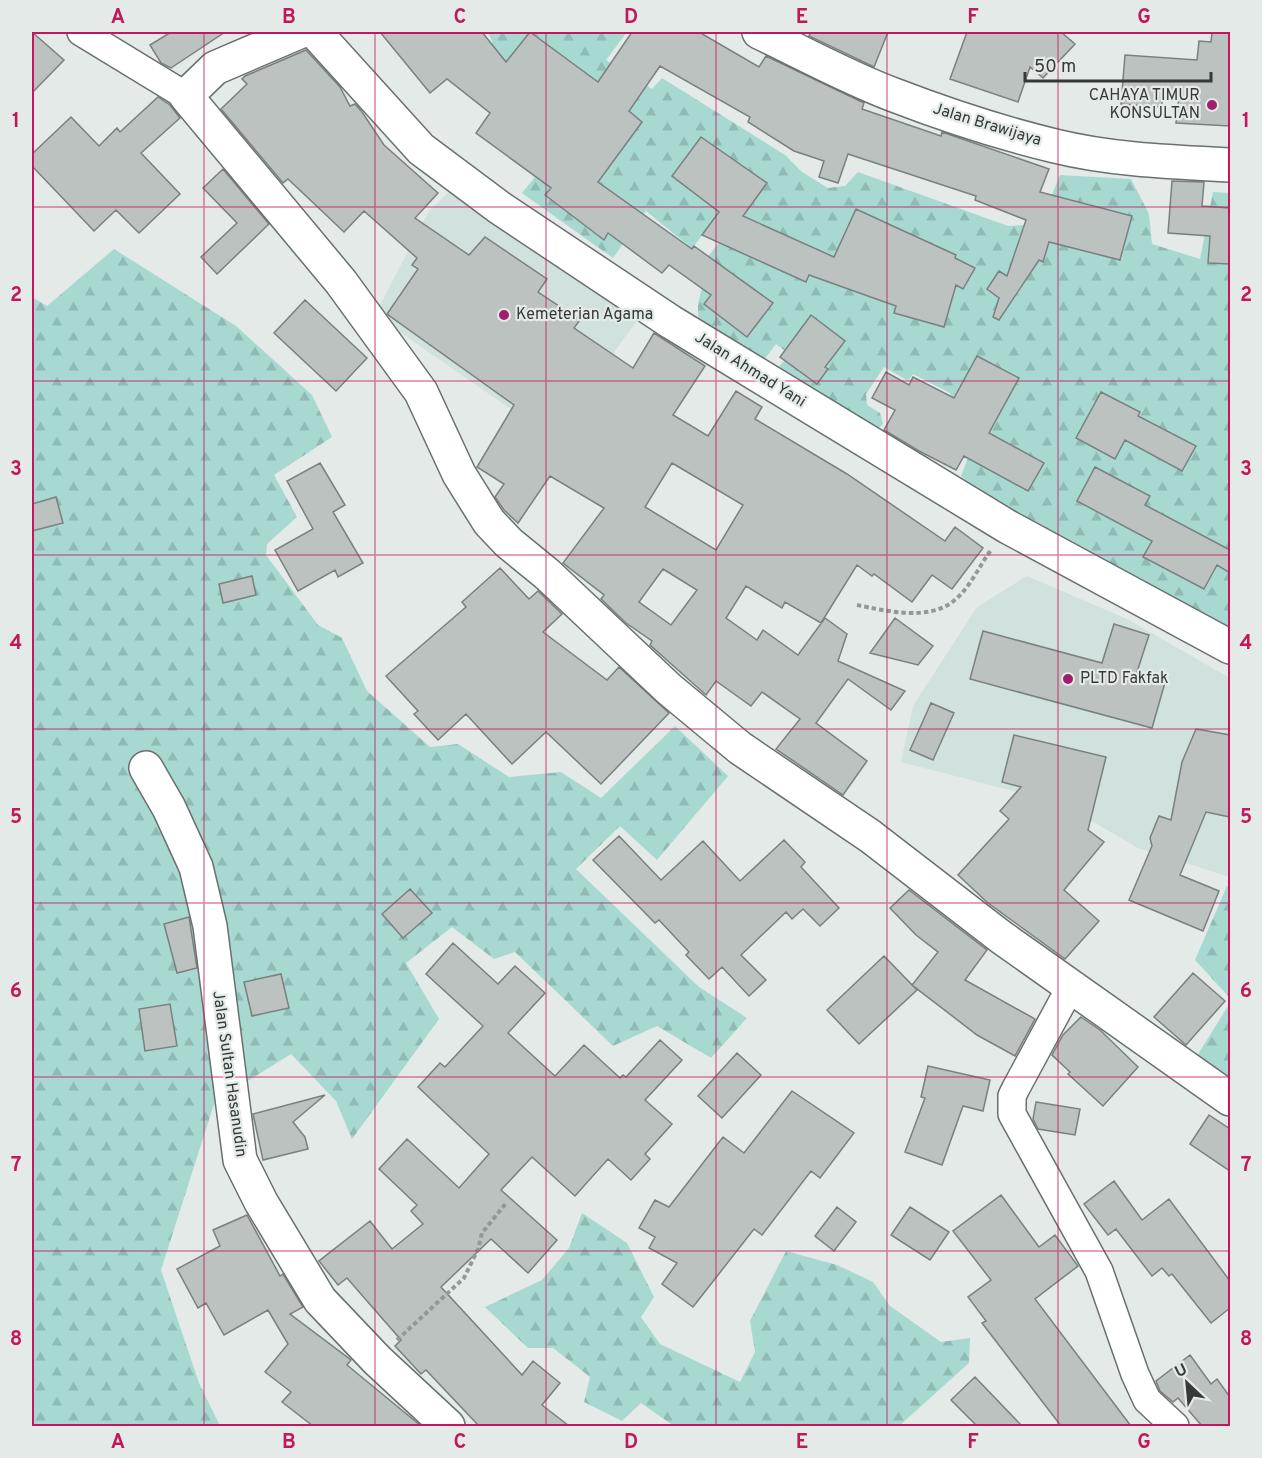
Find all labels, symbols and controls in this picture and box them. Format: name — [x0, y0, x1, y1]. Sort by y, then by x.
text: A — [111, 5, 125, 31]
text: B — [282, 5, 296, 31]
text: C — [454, 5, 466, 31]
text: D — [624, 5, 638, 31]
text: E — [796, 5, 808, 31]
text: F — [967, 5, 979, 31]
text: G — [1137, 5, 1151, 31]
scale bar — [1025, 45, 1211, 83]
text: 50 m — [1034, 56, 1076, 79]
place label: CAHAYA TIMUR KONSULTAN — [1089, 86, 1200, 124]
marker: CAHAYA TIMUR KONSULTAN — [1205, 98, 1219, 112]
street label: Jalan Brawijaya — [930, 99, 1044, 151]
text: 1 — [12, 109, 20, 135]
text: 1 — [1242, 109, 1250, 135]
text: 2 — [10, 283, 22, 309]
text: 2 — [1240, 283, 1252, 309]
place label: Kemeterian Agama — [516, 305, 653, 325]
marker: Kemeterian Agama — [497, 308, 511, 322]
street label: Jalan Ahmad Yani — [691, 328, 809, 412]
text: 3 — [10, 457, 22, 483]
text: 3 — [1240, 457, 1252, 483]
text: 4 — [10, 631, 22, 657]
text: 4 — [1240, 631, 1252, 657]
place label: PLTD Fakfak — [1080, 669, 1168, 689]
marker: PLTD Fakfak — [1061, 672, 1075, 686]
text: 5 — [10, 805, 22, 831]
text: 5 — [1240, 805, 1252, 831]
text: 6 — [10, 979, 22, 1005]
text: 6 — [1240, 979, 1252, 1005]
street label: Jalan Sultan Hasanudin — [207, 989, 251, 1159]
text: 7 — [11, 1153, 21, 1179]
text: 7 — [1241, 1153, 1251, 1179]
text: 8 — [10, 1327, 22, 1353]
text: 8 — [1240, 1327, 1252, 1353]
north arrow — [1157, 1353, 1217, 1413]
text: U — [1172, 1360, 1191, 1383]
text: A — [111, 1430, 125, 1456]
text: B — [282, 1430, 296, 1456]
text: C — [454, 1430, 466, 1456]
text: D — [624, 1430, 638, 1456]
text: E — [796, 1430, 808, 1456]
text: F — [967, 1430, 979, 1456]
text: G — [1137, 1430, 1151, 1456]

